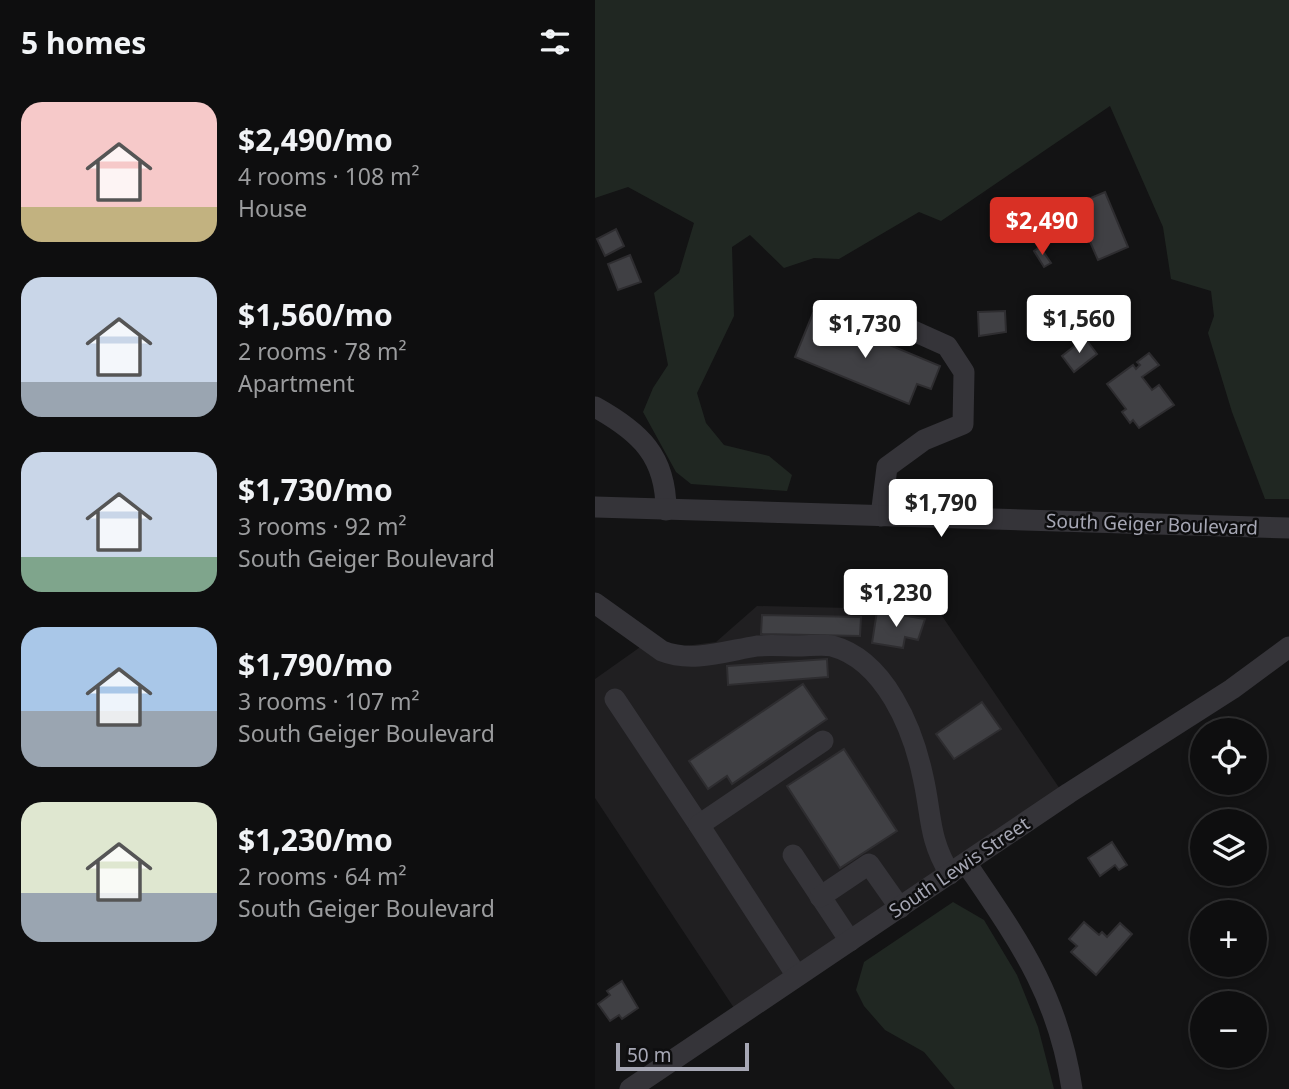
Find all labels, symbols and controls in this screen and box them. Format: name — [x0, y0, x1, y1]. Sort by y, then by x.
text: 5 homes — [21, 22, 146, 63]
icon: filters — [536, 23, 574, 61]
text: $2,490/mo — [238, 119, 393, 160]
icon: home — [77, 130, 161, 214]
text: 4 rooms · 108 m² — [238, 160, 420, 192]
text: House — [238, 192, 307, 224]
pin: $2,490 — [985, 198, 1099, 257]
text: $2,490 — [1006, 204, 1078, 236]
text: $1,560/mo — [238, 294, 393, 335]
pin: $1,560 — [1022, 296, 1136, 355]
pin: $1,730 — [808, 300, 922, 360]
text: $1,560 — [1043, 302, 1115, 334]
icon: home — [77, 305, 161, 389]
text: $1,730 — [829, 307, 901, 339]
text: 2 rooms · 78 m² — [238, 335, 407, 367]
text: Apartment — [238, 367, 355, 399]
text: $1,730/mo — [238, 469, 393, 510]
icon: home — [77, 480, 161, 564]
pin: $1,790 — [884, 480, 998, 539]
text: $1,790 — [905, 486, 977, 518]
street label: South Geiger Boulevard — [1046, 507, 1258, 541]
text: 3 rooms · 92 m² — [238, 510, 407, 542]
text: South Geiger Boulevard — [238, 542, 495, 574]
pin: $1,230 — [839, 570, 953, 629]
text: $1,230 — [860, 576, 932, 608]
text: $1,790/mo — [238, 644, 393, 685]
icon: home — [77, 655, 161, 739]
text: 3 rooms · 107 m² — [238, 685, 420, 717]
text: South Geiger Boulevard — [238, 717, 495, 749]
map controls — [1190, 718, 1267, 1068]
button: locate — [1190, 718, 1267, 795]
button: layers — [1190, 809, 1267, 886]
street label: South Lewis Street — [884, 810, 1035, 924]
text: $1,230/mo — [238, 819, 393, 860]
icon: home — [77, 830, 161, 914]
text: 2 rooms · 64 m² — [238, 860, 407, 892]
text: South Geiger Boulevard — [238, 892, 495, 924]
button: + — [1190, 900, 1267, 977]
button: − — [1190, 991, 1267, 1068]
scale bar — [616, 1040, 749, 1072]
text: 50 m — [627, 1042, 671, 1068]

